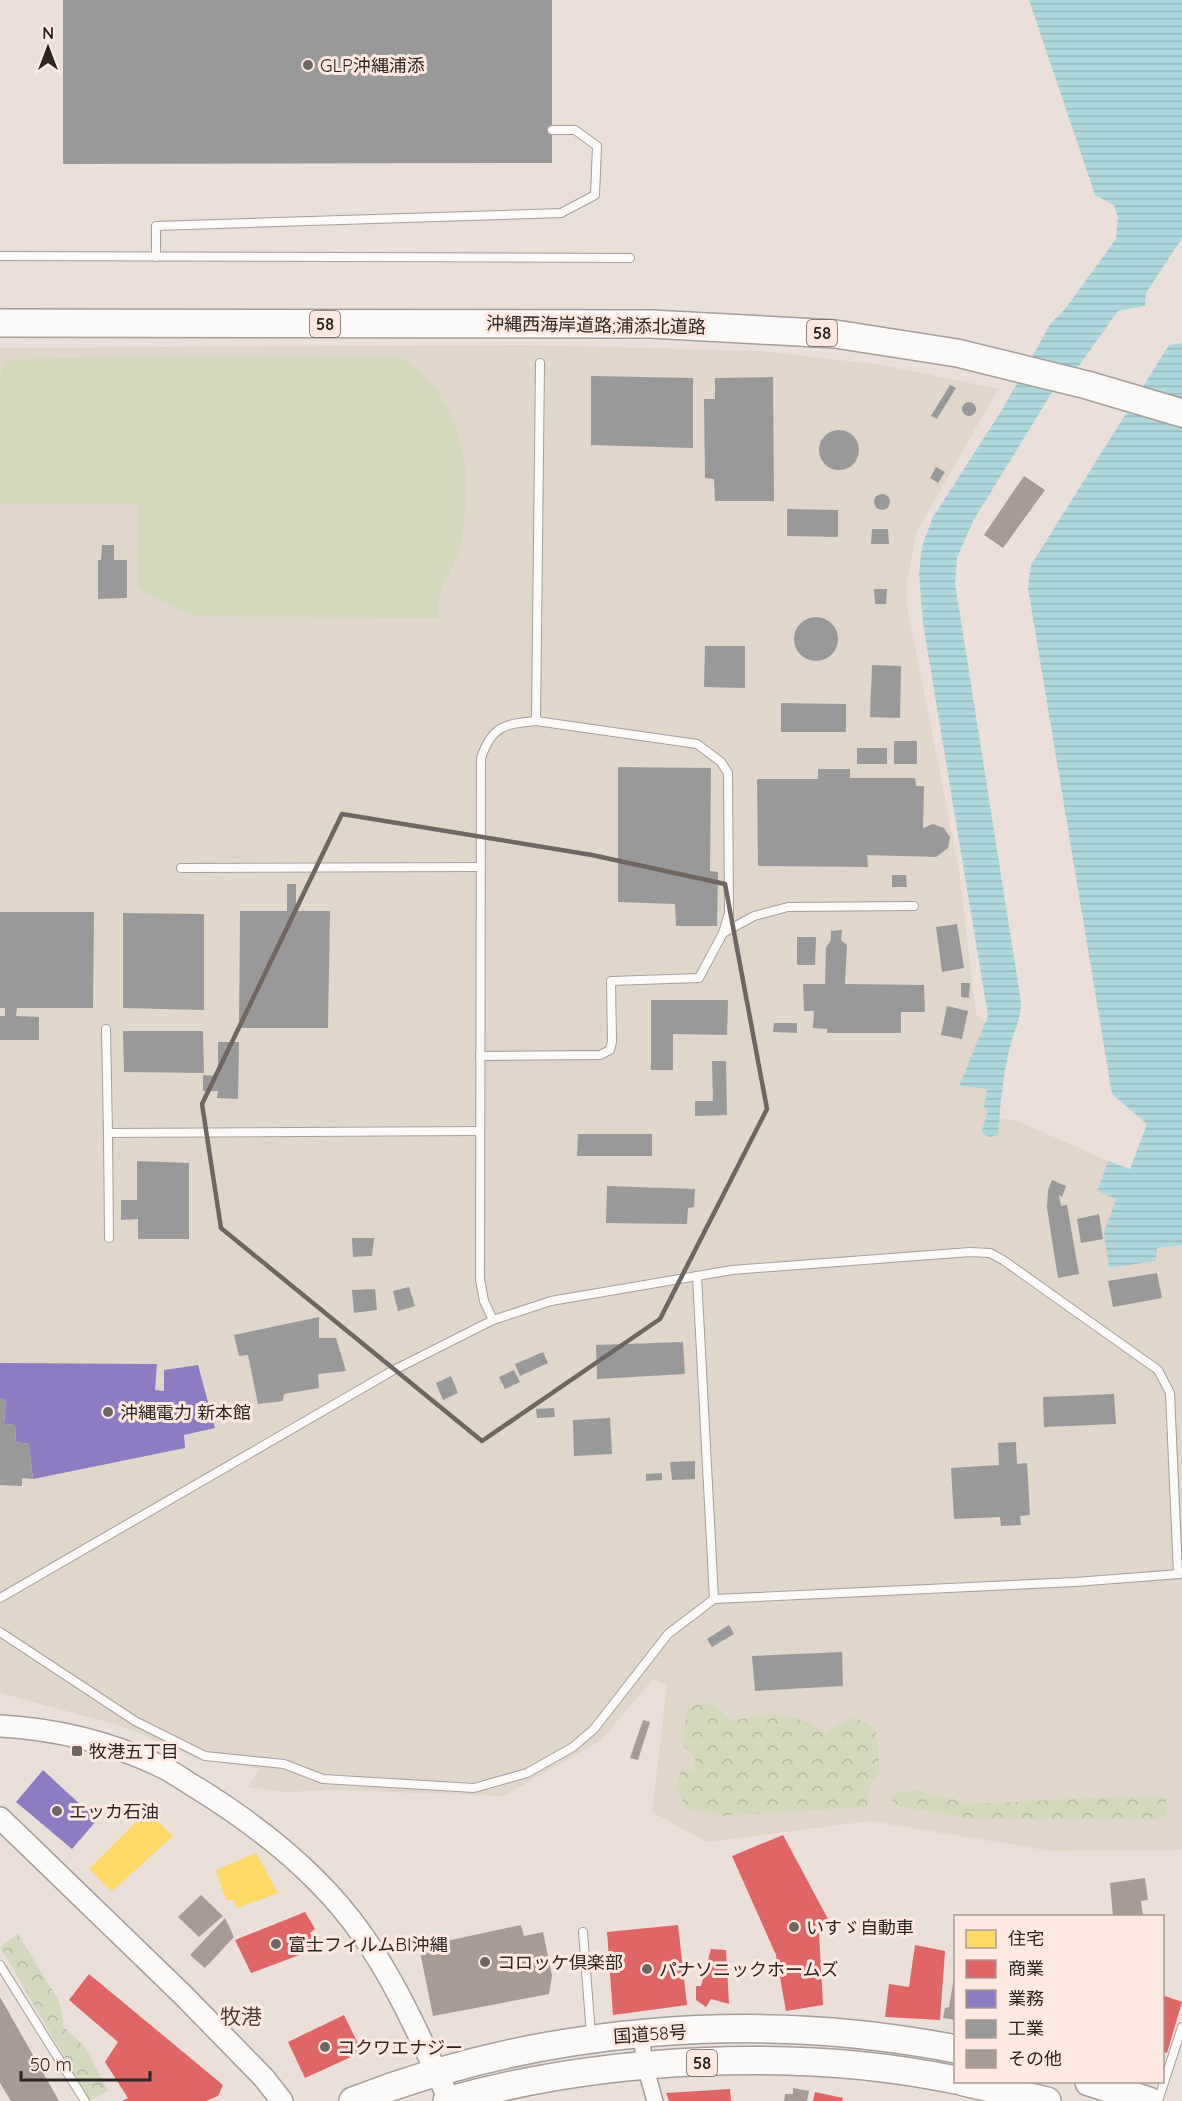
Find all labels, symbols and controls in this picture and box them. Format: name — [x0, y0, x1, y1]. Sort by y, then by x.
north arrow — [18, 18, 78, 78]
text: N — [42, 23, 54, 43]
place label: GLP沖縄浦添 — [320, 54, 425, 77]
marker: GLP沖縄浦添 — [301, 58, 315, 72]
road number: 58 — [310, 311, 340, 337]
street label: 沖縄西海岸道路;浦添北道路 — [486, 312, 706, 338]
road number: 58 — [807, 320, 837, 346]
place label: 沖縄電力 新本館 — [120, 1401, 251, 1424]
marker: 沖縄電力 新本館 — [101, 1405, 115, 1419]
place label: 牧港五丁目 — [89, 1740, 179, 1763]
marker: 牧港五丁目 — [70, 1744, 84, 1758]
place label: エッカ石油 — [69, 1800, 159, 1823]
marker: エッカ石油 — [50, 1804, 64, 1818]
legend — [954, 1915, 1164, 2083]
place label: いすゞ自動車 — [806, 1916, 914, 1939]
marker: いすゞ自動車 — [787, 1920, 801, 1934]
text: 住宅 — [1008, 1927, 1044, 1950]
place label: 富士フィルムBI沖縄 — [288, 1933, 448, 1956]
marker: 富士フィルムBI沖縄 — [269, 1937, 283, 1951]
place label: コロッケ倶楽部 — [497, 1951, 623, 1974]
marker: コロッケ倶楽部 — [478, 1955, 492, 1969]
text: 商業 — [1008, 1957, 1044, 1980]
place label: パナソニックホームズ — [659, 1958, 838, 1981]
marker: パナソニックホームズ — [640, 1962, 654, 1976]
text: 業務 — [1008, 1987, 1044, 2010]
district label: 牧港 — [220, 2003, 262, 2029]
text: 工業 — [1008, 2017, 1044, 2040]
street label: 国道58号 — [613, 2020, 687, 2048]
place label: コクワエナジー — [337, 2036, 463, 2059]
marker: コクワエナジー — [318, 2040, 332, 2054]
scale bar — [21, 2044, 150, 2082]
text: その他 — [1008, 2047, 1062, 2070]
road number: 58 — [687, 2050, 717, 2076]
text: 50 m — [30, 2053, 72, 2076]

